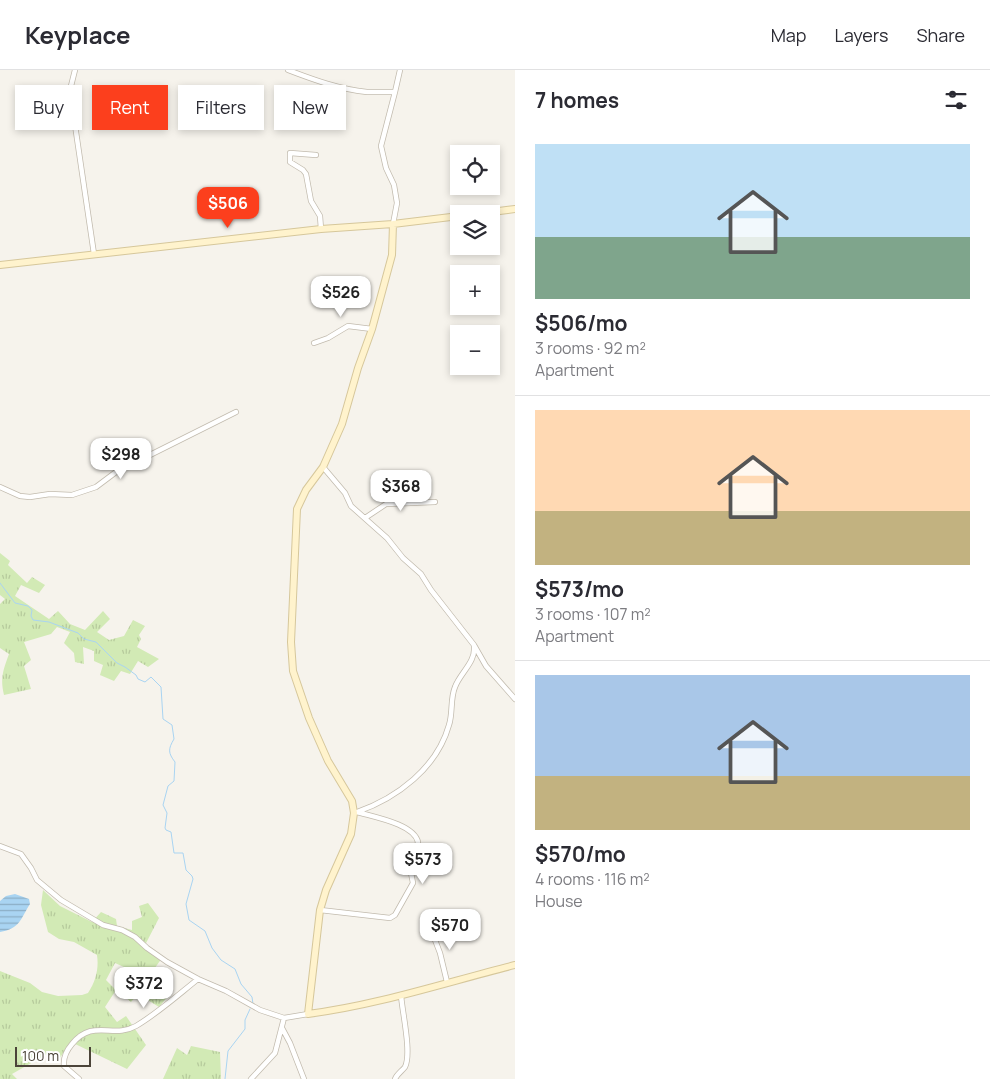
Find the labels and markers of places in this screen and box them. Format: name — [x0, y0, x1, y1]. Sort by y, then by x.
pin: $506 — [198, 186, 258, 229]
pin: $526 — [311, 276, 371, 318]
pin: $298 — [91, 438, 151, 480]
pin: $368 — [371, 470, 431, 512]
pin: $573 — [393, 842, 453, 885]
pin: $570 — [420, 908, 480, 951]
pin: $372 — [114, 966, 174, 1009]

